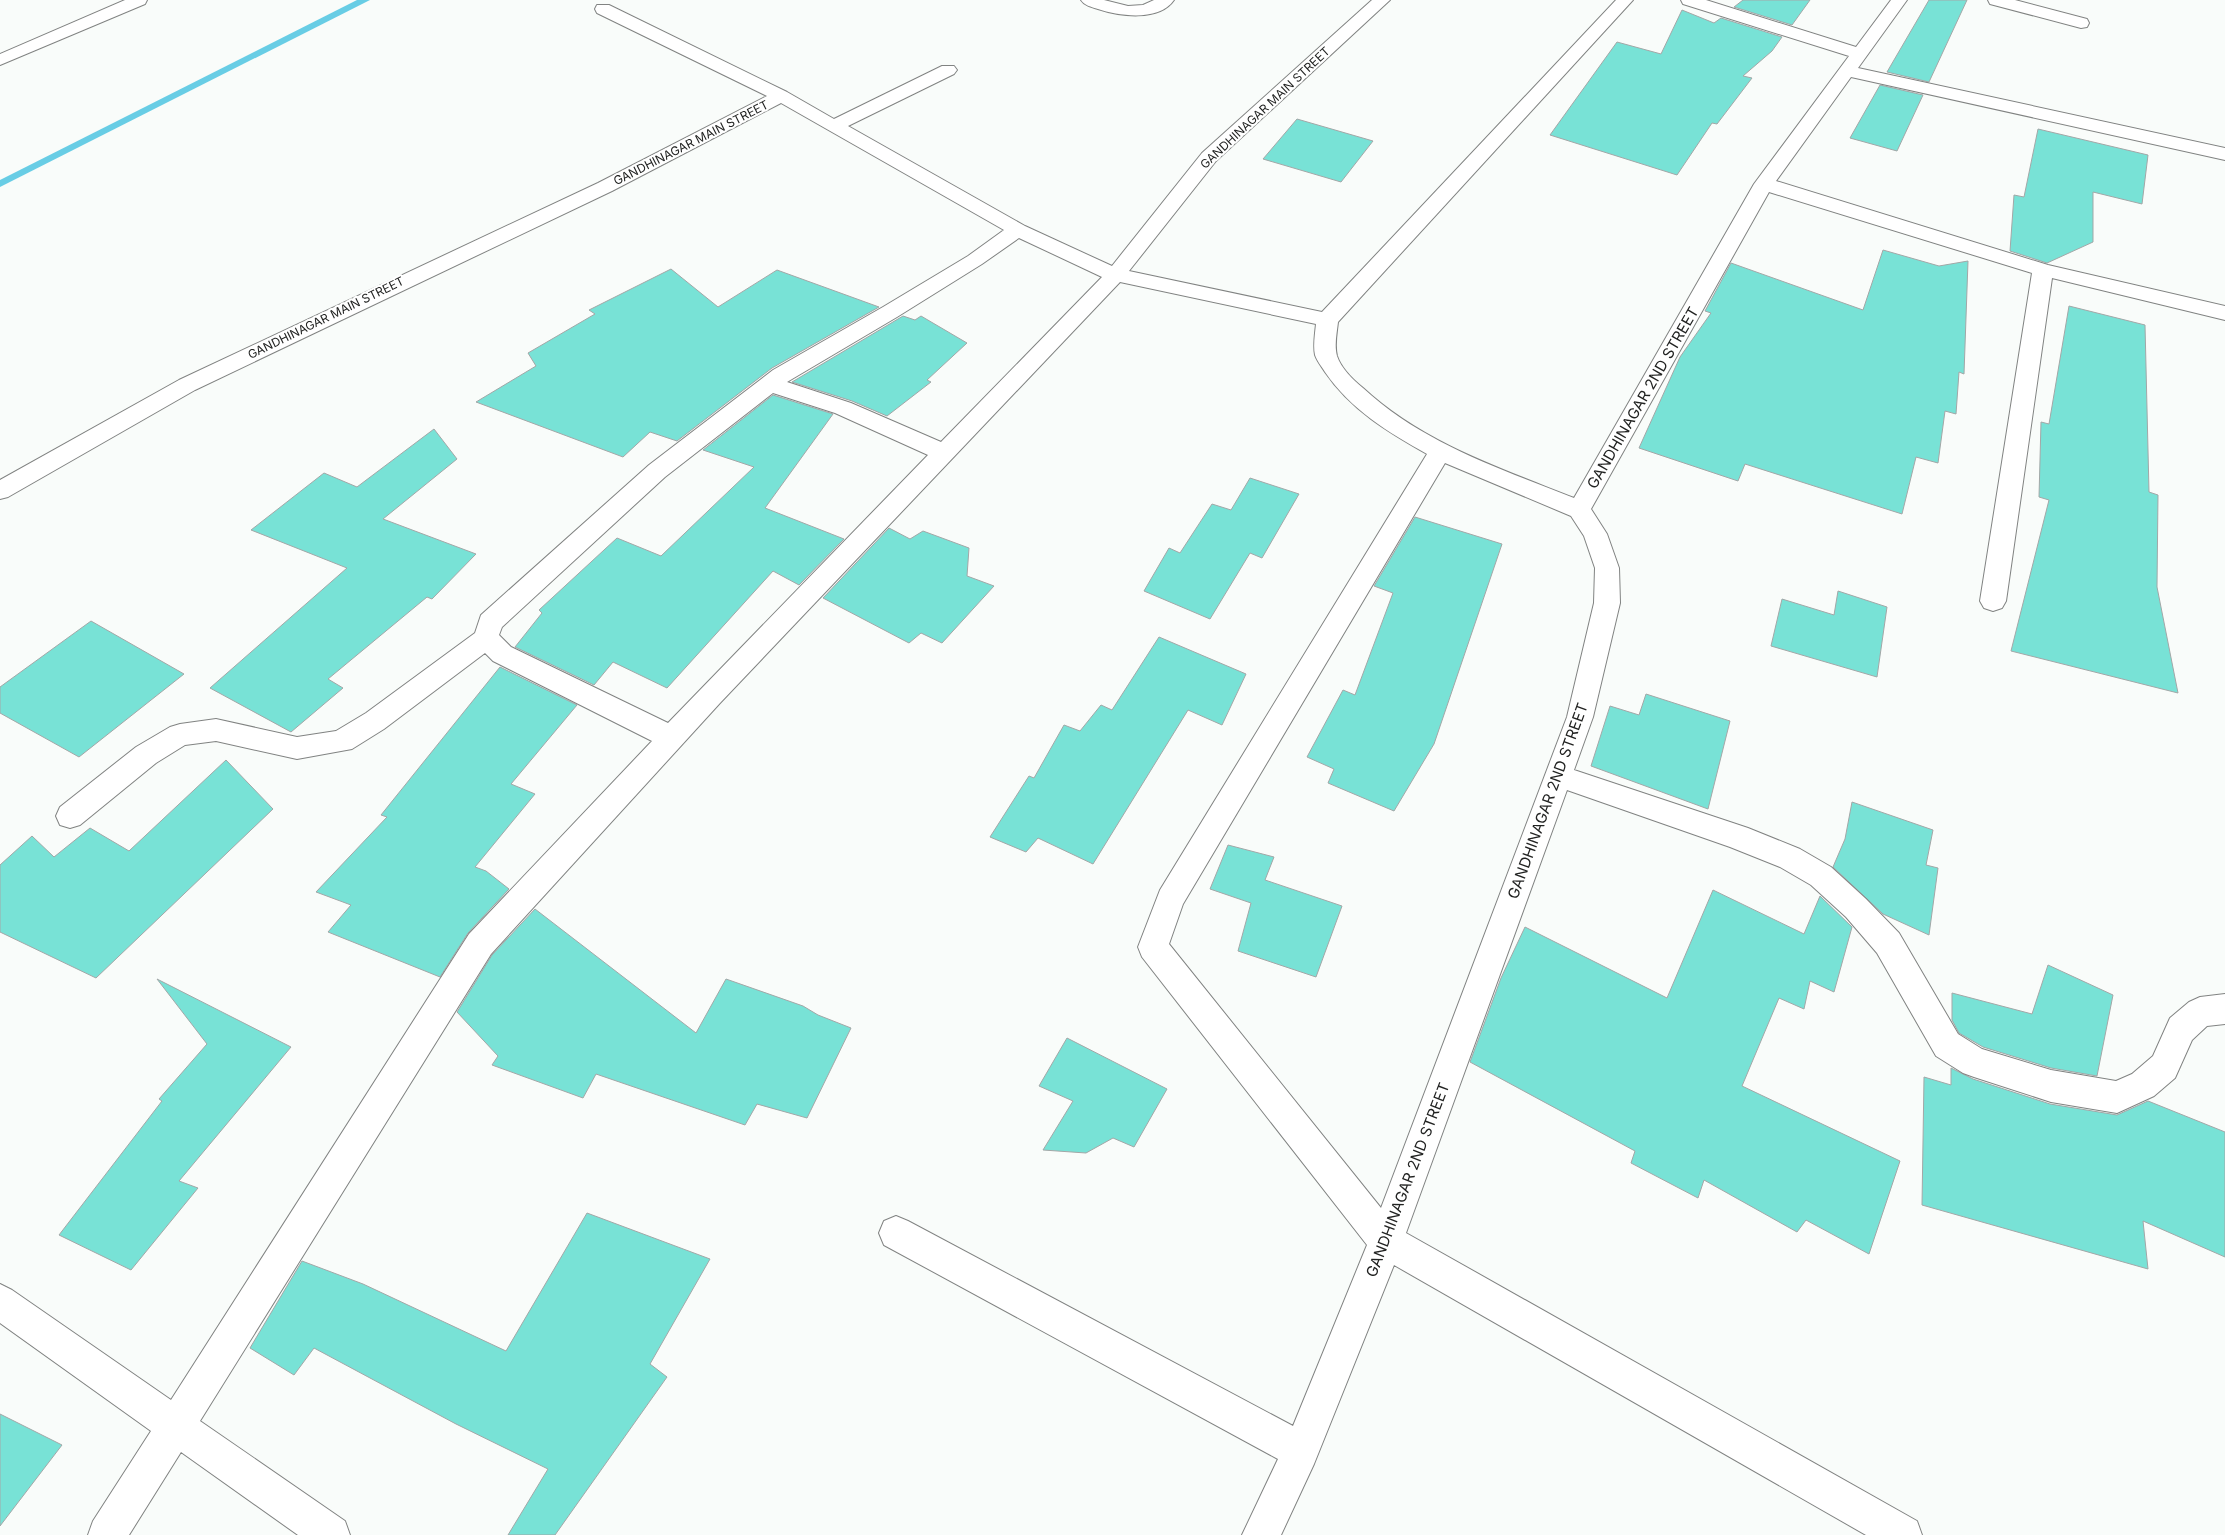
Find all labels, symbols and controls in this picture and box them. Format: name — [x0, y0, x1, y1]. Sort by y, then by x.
street label: GANDHINAGAR MAIN STREET — [1197, 43, 1333, 172]
street label: GANDHINAGAR MAIN STREET — [611, 97, 771, 188]
street label: GANDHINAGAR MAIN STREET — [245, 273, 407, 362]
street label: GANDHINAGAR 2ND STREET — [1583, 303, 1703, 492]
street label: GANDHINAGAR 2ND STREET — [1503, 700, 1592, 901]
street label: GANDHINAGAR 2ND STREET — [1362, 1080, 1453, 1280]

